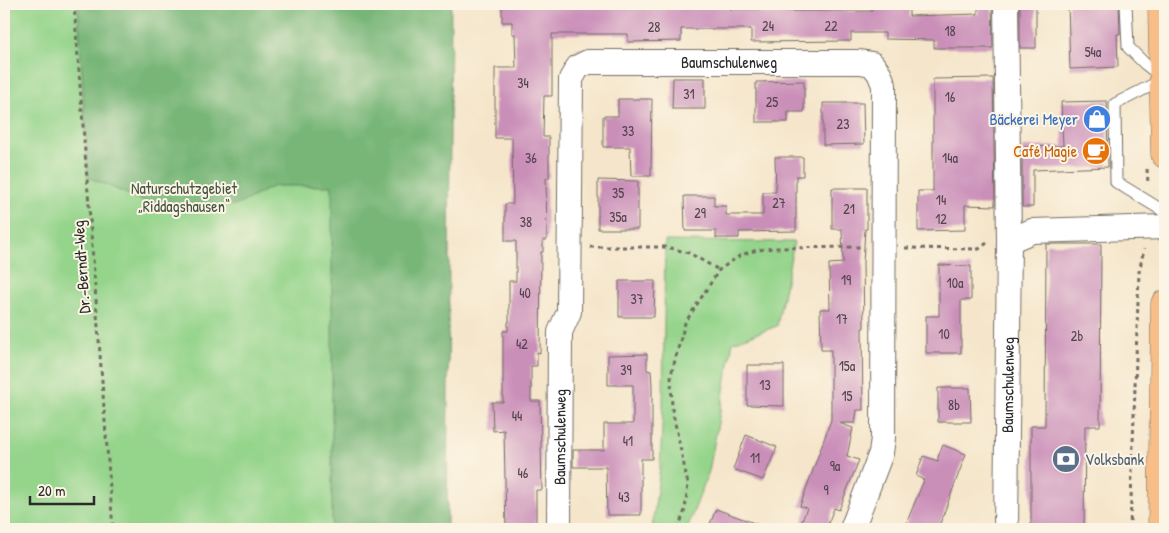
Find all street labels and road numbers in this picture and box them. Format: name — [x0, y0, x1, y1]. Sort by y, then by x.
street label: Baumschulenweg — [681, 51, 777, 73]
street label: Dr.-Berndt-Weg — [67, 220, 95, 314]
street label: Baumschulenweg — [996, 337, 1019, 433]
street label: Baumschulenweg — [548, 389, 571, 485]

